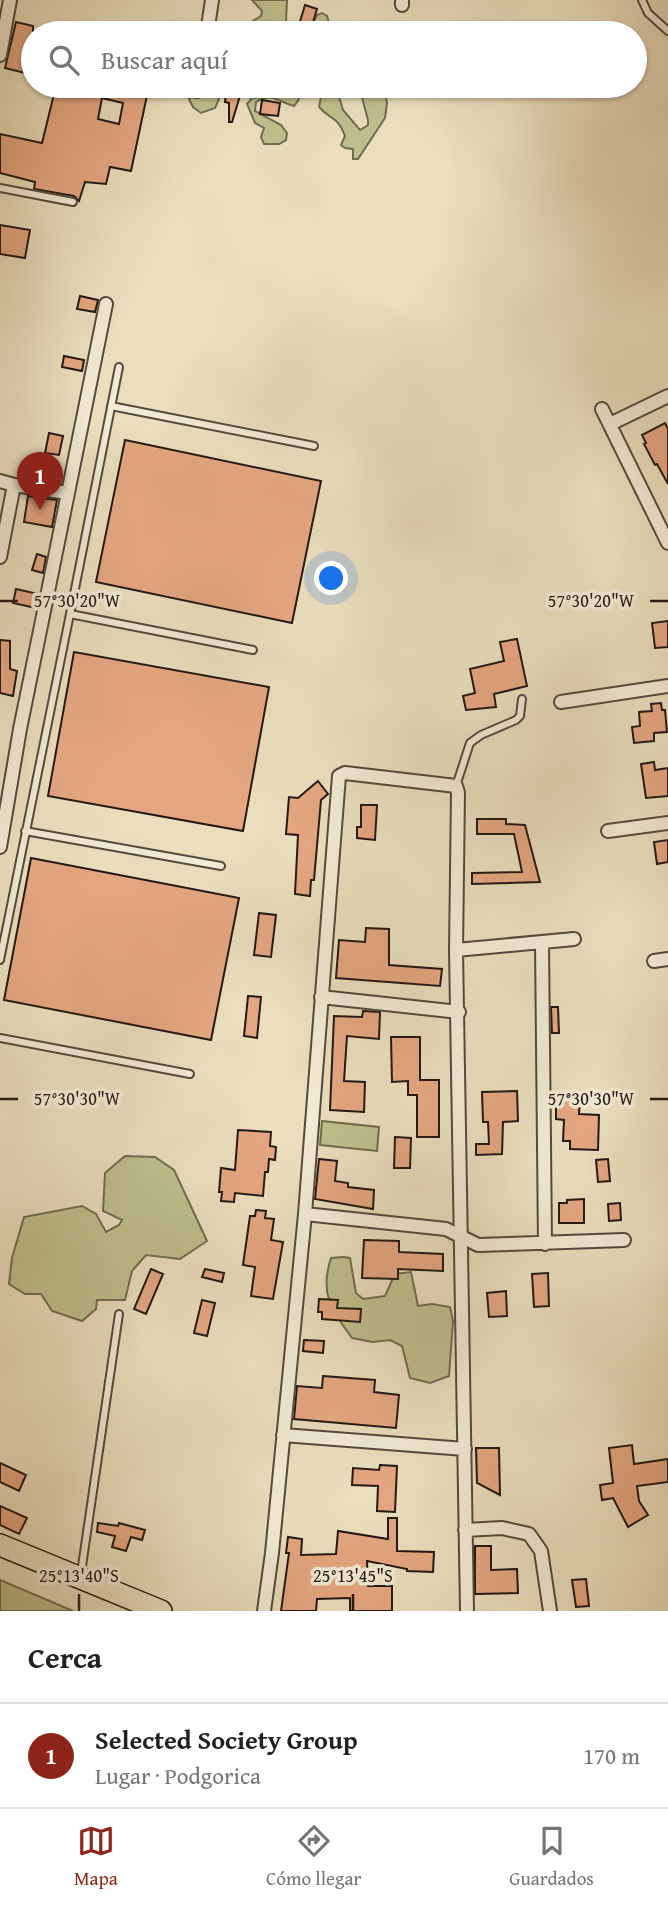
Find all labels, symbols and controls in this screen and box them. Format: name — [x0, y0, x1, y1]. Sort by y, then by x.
search box — [21, 21, 647, 98]
text: Buscar aquí — [101, 40, 228, 79]
icon: search — [45, 41, 83, 79]
pin: 1 — [17, 452, 63, 510]
your location — [314, 561, 348, 595]
text: 57°30'20"W — [34, 587, 121, 614]
text: 57°30'20"W — [548, 587, 635, 614]
text: 57°30'30"W — [34, 1085, 121, 1112]
text: 57°30'30"W — [548, 1085, 635, 1112]
text: 25°13'40"S — [39, 1562, 119, 1589]
text: 25°13'45"S — [313, 1562, 393, 1589]
text: Cerca — [28, 1635, 102, 1679]
text: Selected Society Group — [95, 1720, 358, 1759]
text: 1 — [45, 1739, 57, 1772]
text: 170 m — [583, 1739, 640, 1772]
text: Lugar · Podgorica — [95, 1759, 261, 1792]
tab: Mapa — [74, 1822, 118, 1892]
tab: Cómo llegar — [266, 1822, 361, 1892]
tab: Guardados — [509, 1822, 594, 1892]

